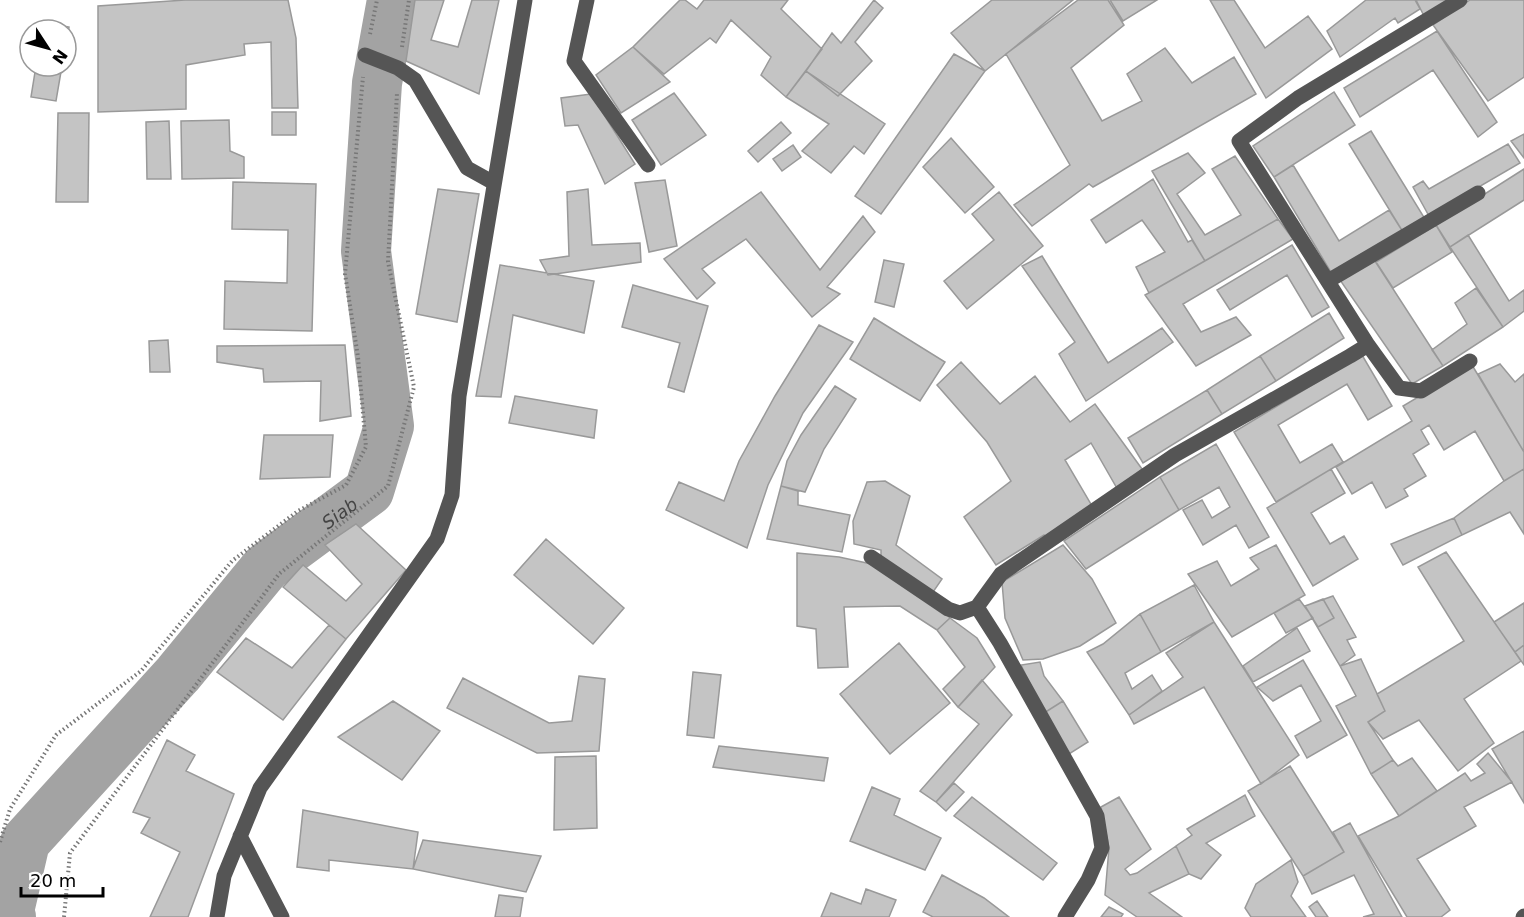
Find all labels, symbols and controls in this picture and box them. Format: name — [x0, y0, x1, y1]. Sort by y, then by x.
north arrow — [18, 18, 78, 78]
text: N — [48, 46, 71, 68]
water label: Siab — [317, 493, 361, 533]
scale bar — [21, 860, 104, 898]
text: 20 m — [30, 870, 76, 891]

